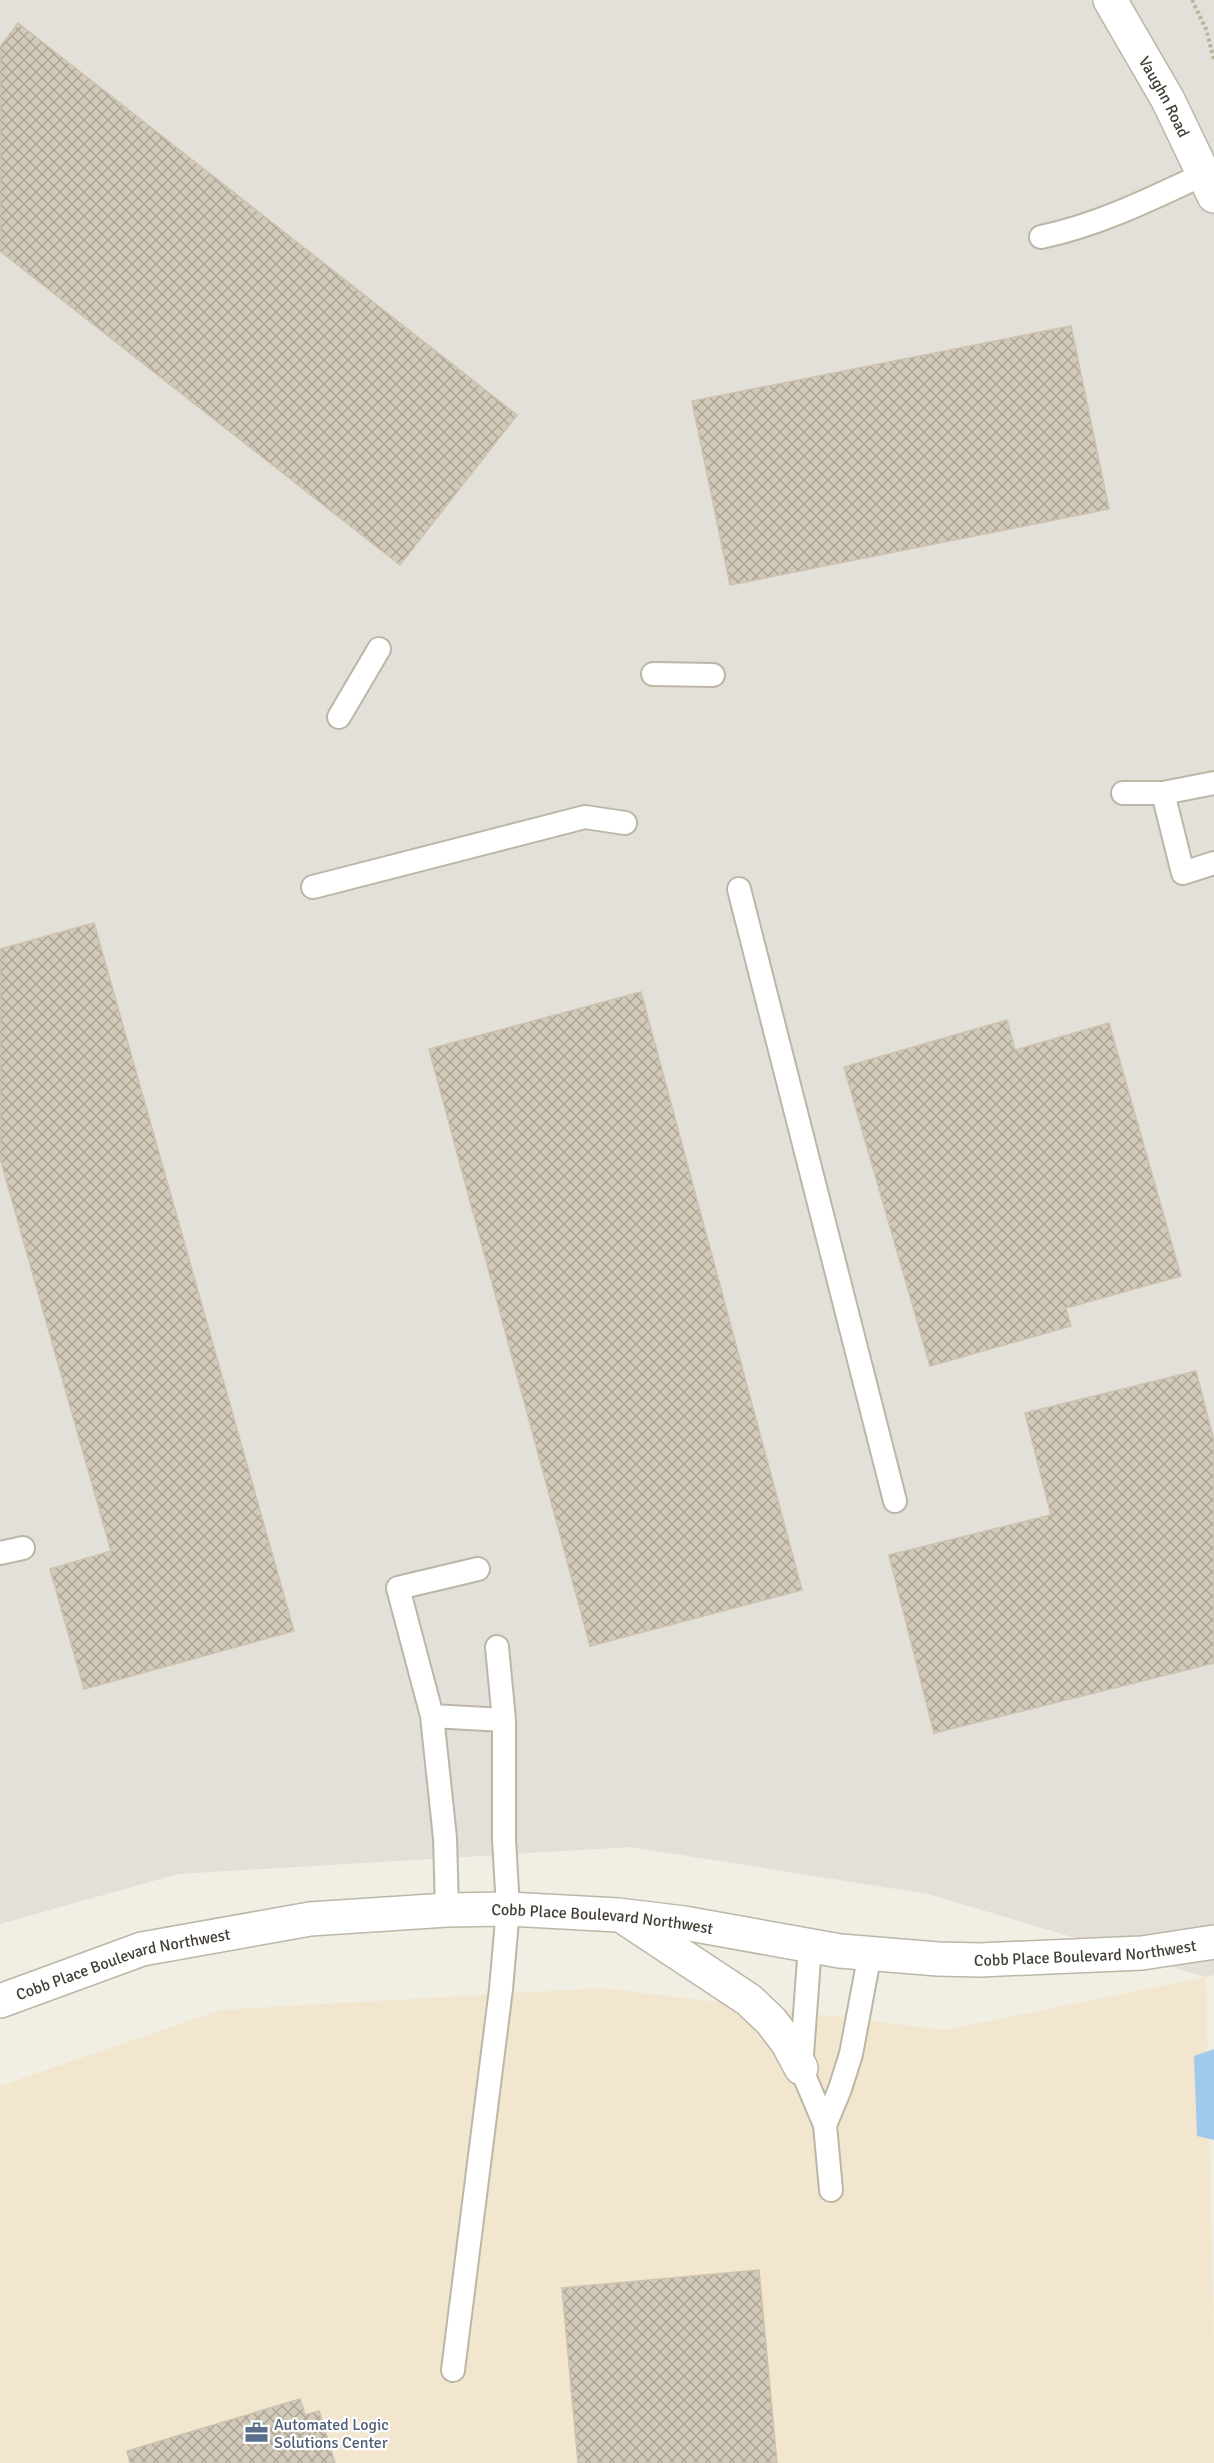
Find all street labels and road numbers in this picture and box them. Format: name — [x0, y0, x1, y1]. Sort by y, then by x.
street label: Vaughn Road — [1134, 53, 1193, 141]
street label: Cobb Place Boulevard Northwest — [491, 1900, 715, 1939]
street label: Cobb Place Boulevard Northwest — [13, 1924, 232, 2005]
street label: Cobb Place Boulevard Northwest — [974, 1936, 1198, 1971]

